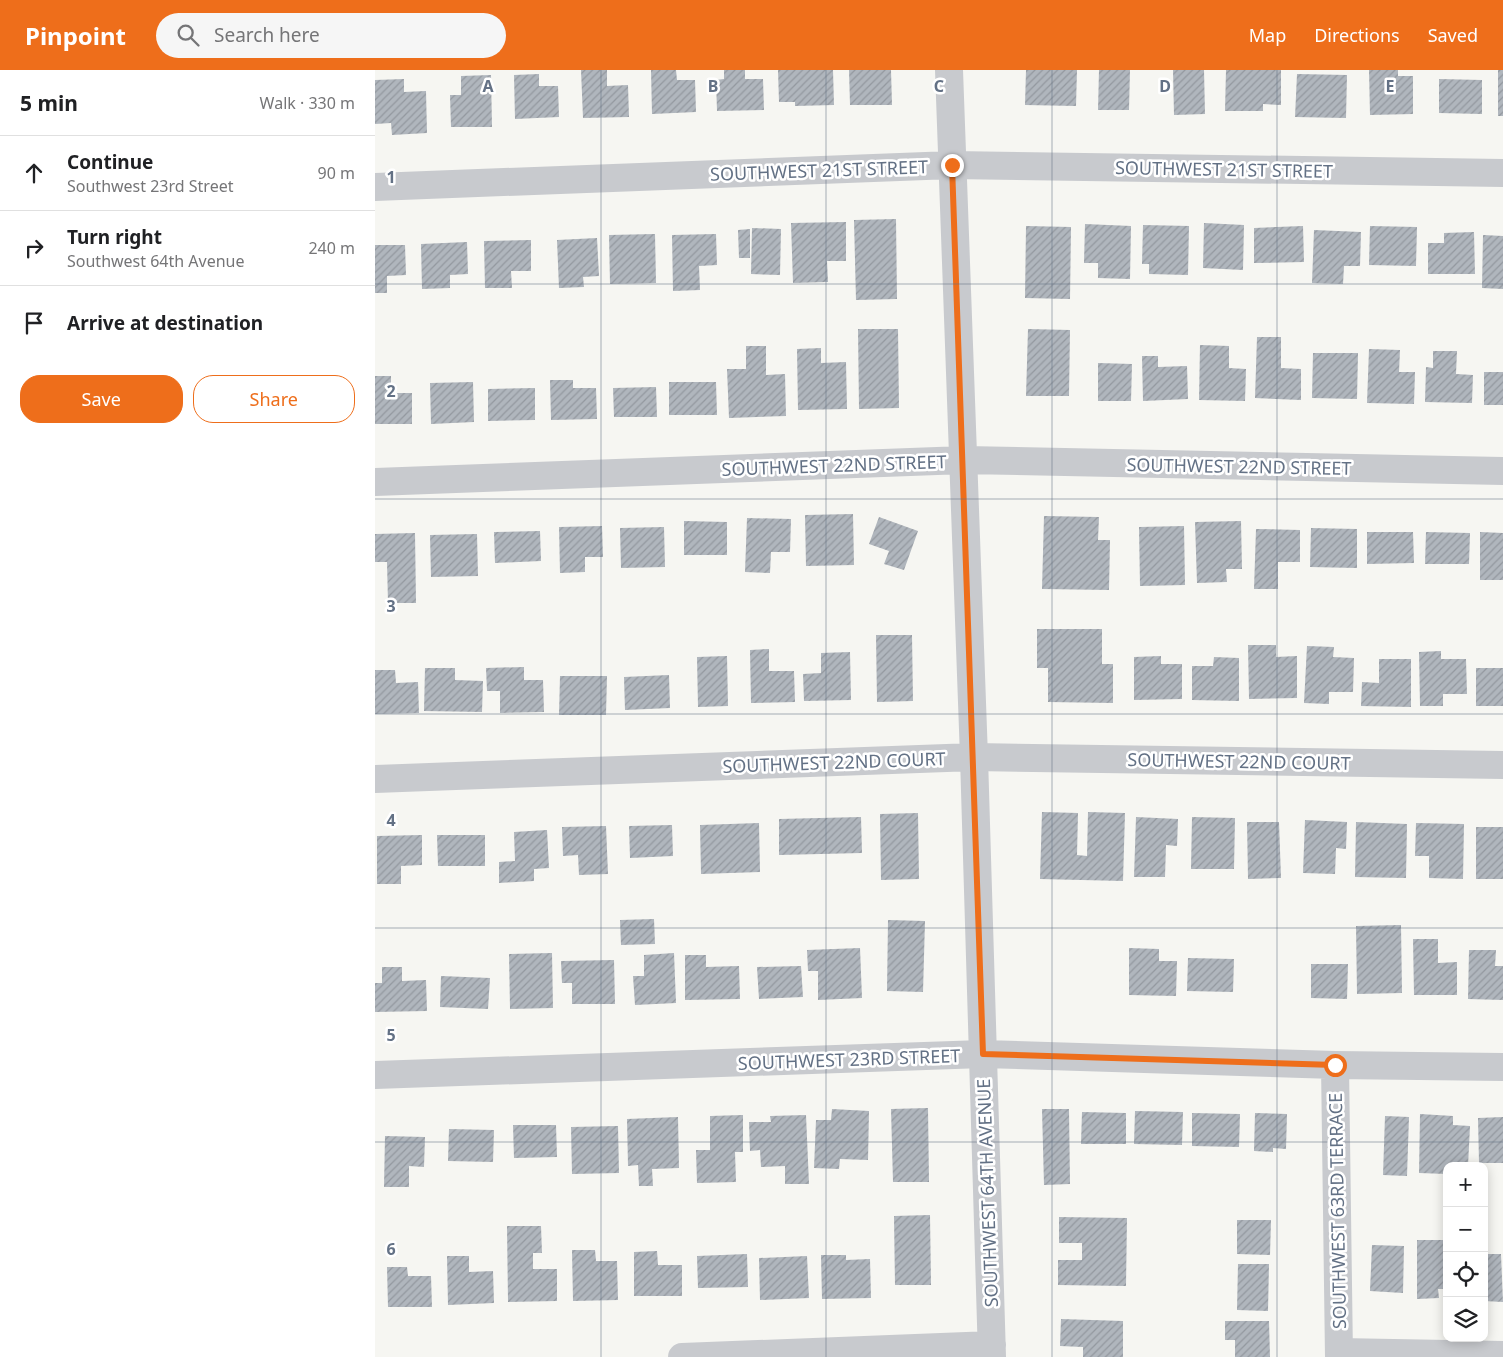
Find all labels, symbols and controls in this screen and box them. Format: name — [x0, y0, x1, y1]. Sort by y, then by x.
search box — [156, 13, 506, 58]
text: Pinpoint — [25, 19, 126, 52]
icon: search — [174, 21, 202, 49]
text: Search here — [214, 22, 320, 48]
text: Map — [1249, 23, 1286, 47]
text: Directions — [1314, 23, 1400, 47]
text: Saved — [1428, 23, 1478, 47]
text: A — [482, 75, 494, 97]
text: B — [708, 75, 718, 97]
text: C — [934, 75, 944, 97]
text: D — [1159, 75, 1171, 97]
text: E — [1386, 75, 1395, 97]
text: 5 min — [20, 89, 78, 117]
text: Walk · 330 m — [260, 92, 355, 114]
text: Continue — [67, 149, 153, 175]
street label: SOUTHWEST 21ST STREET — [710, 154, 928, 186]
route end — [941, 154, 964, 177]
street label: SOUTHWEST 21ST STREET — [1115, 155, 1333, 183]
icon: ahead — [20, 159, 48, 187]
text: 90 m — [318, 162, 355, 184]
text: 1 — [386, 166, 396, 188]
text: Southwest 23rd Street — [67, 175, 233, 197]
text: Turn right — [67, 224, 162, 250]
icon: right — [20, 234, 48, 262]
text: 240 m — [308, 237, 355, 259]
text: Southwest 64th Avenue — [67, 250, 245, 272]
icon: arrive — [20, 309, 48, 337]
text: Arrive at destination — [67, 310, 263, 336]
button: Save — [20, 375, 183, 423]
button: Share — [193, 375, 355, 423]
text: 2 — [386, 380, 396, 402]
street label: SOUTHWEST 22ND STREET — [721, 449, 947, 481]
street label: SOUTHWEST 22ND STREET — [1126, 452, 1352, 480]
text: 3 — [386, 595, 396, 617]
street label: SOUTHWEST 22ND COURT — [722, 746, 946, 778]
street label: SOUTHWEST 22ND COURT — [1127, 747, 1351, 775]
text: 4 — [386, 809, 396, 831]
text: 5 — [386, 1024, 396, 1046]
street label: SOUTHWEST 23RD STREET — [737, 1043, 961, 1075]
route start — [1324, 1054, 1347, 1077]
street label: SOUTHWEST 64TH AVENUE — [971, 1078, 1003, 1308]
street label: SOUTHWEST 63RD TERRACE — [1323, 1093, 1351, 1329]
map controls — [1443, 1162, 1488, 1342]
button: + — [1443, 1162, 1488, 1207]
button: − — [1443, 1207, 1488, 1252]
text: 6 — [386, 1238, 396, 1260]
button: locate — [1443, 1252, 1488, 1297]
button: layers — [1443, 1297, 1488, 1342]

